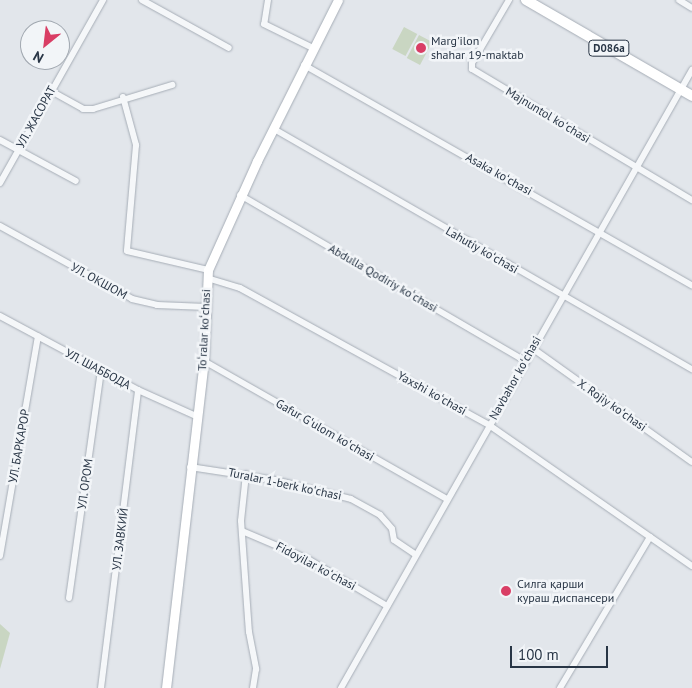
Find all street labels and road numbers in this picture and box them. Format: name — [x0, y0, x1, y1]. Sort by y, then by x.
road number: D086a — [588, 40, 630, 56]
street label: УЛ. ЖАСОРАТ — [13, 83, 59, 151]
street label: Majnuntol koʻchasi — [503, 84, 593, 146]
street label: Asaka koʻchasi — [463, 150, 535, 198]
street label: Lahutiy koʻchasi — [443, 223, 521, 277]
street label: Abdulla Qodiriy koʻchasi — [326, 241, 440, 315]
street label: УЛ. ОКШОМ — [68, 259, 130, 303]
street label: Toʻralar koʻchasi — [195, 289, 213, 371]
street label: Navbahor koʻchasi — [486, 334, 544, 422]
street label: УЛ. ШАББОДА — [62, 345, 134, 393]
street label: Yaxshi koʻchasi — [395, 368, 469, 418]
street label: X. Rojiy koʻchasi — [574, 376, 650, 434]
street label: Gafur Gʻulom koʻchasi — [273, 396, 377, 464]
street label: УЛ. БАРКАРОР — [5, 408, 33, 484]
street label: УЛ. ОРОМ — [74, 457, 96, 511]
street label: Turalar 1-berk koʻchasi — [227, 465, 343, 503]
street label: УЛ. ЗАВКИЙ — [109, 507, 131, 571]
street label: Fidoyilar koʻchasi — [274, 539, 358, 593]

